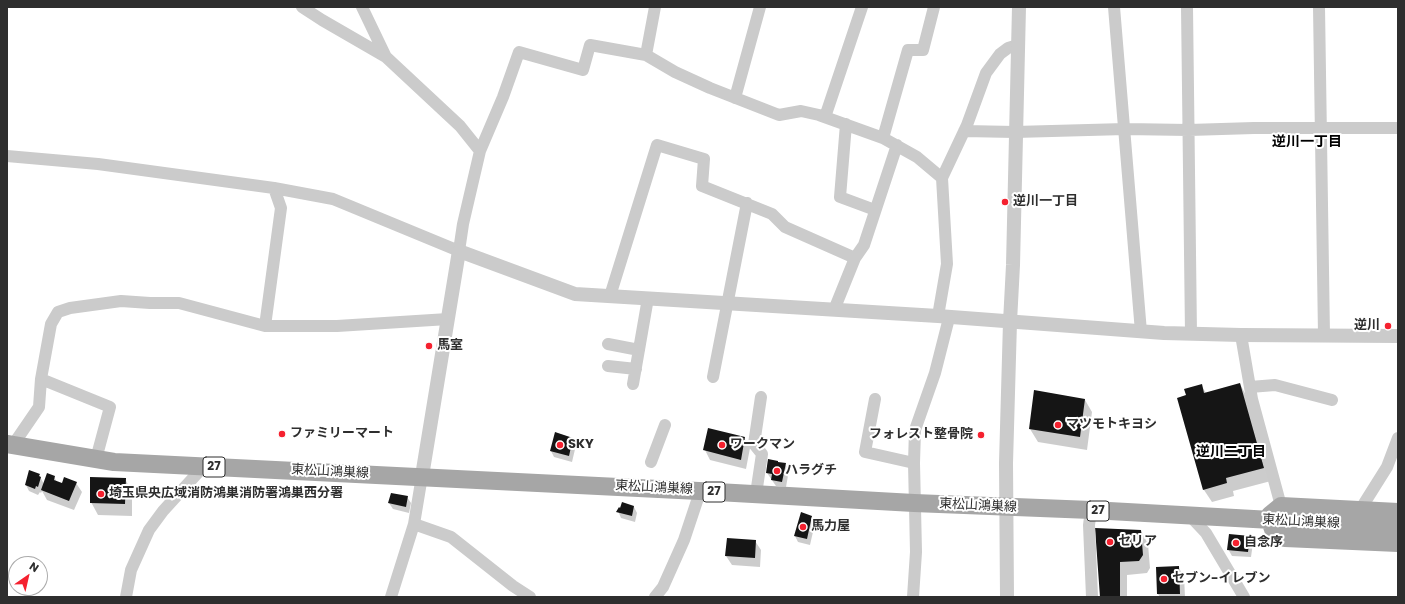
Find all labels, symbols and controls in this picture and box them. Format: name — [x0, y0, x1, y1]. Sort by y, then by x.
district label: 逆川一丁目 — [1272, 134, 1342, 150]
place label: 逆川一丁目 — [1013, 194, 1078, 210]
marker: 逆川一丁目 — [1000, 197, 1010, 207]
place label: 逆川 — [1354, 318, 1380, 334]
marker: 逆川 — [1383, 321, 1393, 331]
place label: 馬室 — [437, 338, 463, 354]
marker: 馬室 — [424, 341, 434, 351]
place label: マツモトキヨシ — [1066, 417, 1157, 433]
marker: マツモトキヨシ — [1053, 420, 1063, 430]
place label: ファミリーマート — [290, 426, 394, 442]
place label: フォレスト整骨院 — [869, 427, 973, 443]
marker: ファミリーマート — [277, 429, 287, 439]
marker: フォレスト整骨院 — [976, 430, 986, 440]
place label: SKY — [568, 437, 594, 453]
place label: ワークマン — [730, 437, 795, 453]
marker: SKY — [555, 440, 565, 450]
marker: ワークマン — [717, 440, 727, 450]
district label: 逆川二丁目 — [1196, 444, 1266, 460]
road number: 27 — [203, 457, 225, 477]
street label: 東松山鴻巣線 — [291, 462, 369, 482]
place label: ハラグチ — [785, 463, 837, 479]
marker: ハラグチ — [772, 466, 782, 476]
street label: 東松山鴻巣線 — [615, 478, 693, 498]
road number: 27 — [703, 482, 725, 502]
place label: 埼玉県央広域消防鴻巣消防署鴻巣西分署 — [109, 486, 343, 502]
marker: 埼玉県央広域消防鴻巣消防署鴻巣西分署 — [96, 489, 106, 499]
street label: 東松山鴻巣線 — [939, 496, 1017, 516]
road number: 27 — [1087, 501, 1109, 521]
street label: 東松山鴻巣線 — [1262, 512, 1340, 532]
place label: 馬力屋 — [811, 519, 850, 535]
marker: 馬力屋 — [798, 522, 808, 532]
place label: セリア — [1118, 534, 1157, 550]
place label: 自念序 — [1244, 535, 1283, 551]
marker: セリア — [1105, 537, 1115, 547]
marker: 自念序 — [1231, 538, 1241, 548]
north arrow — [8, 556, 48, 596]
text: N — [26, 558, 42, 576]
place label: セブン-イレブン — [1172, 571, 1271, 587]
marker: セブン-イレブン — [1159, 574, 1169, 584]

